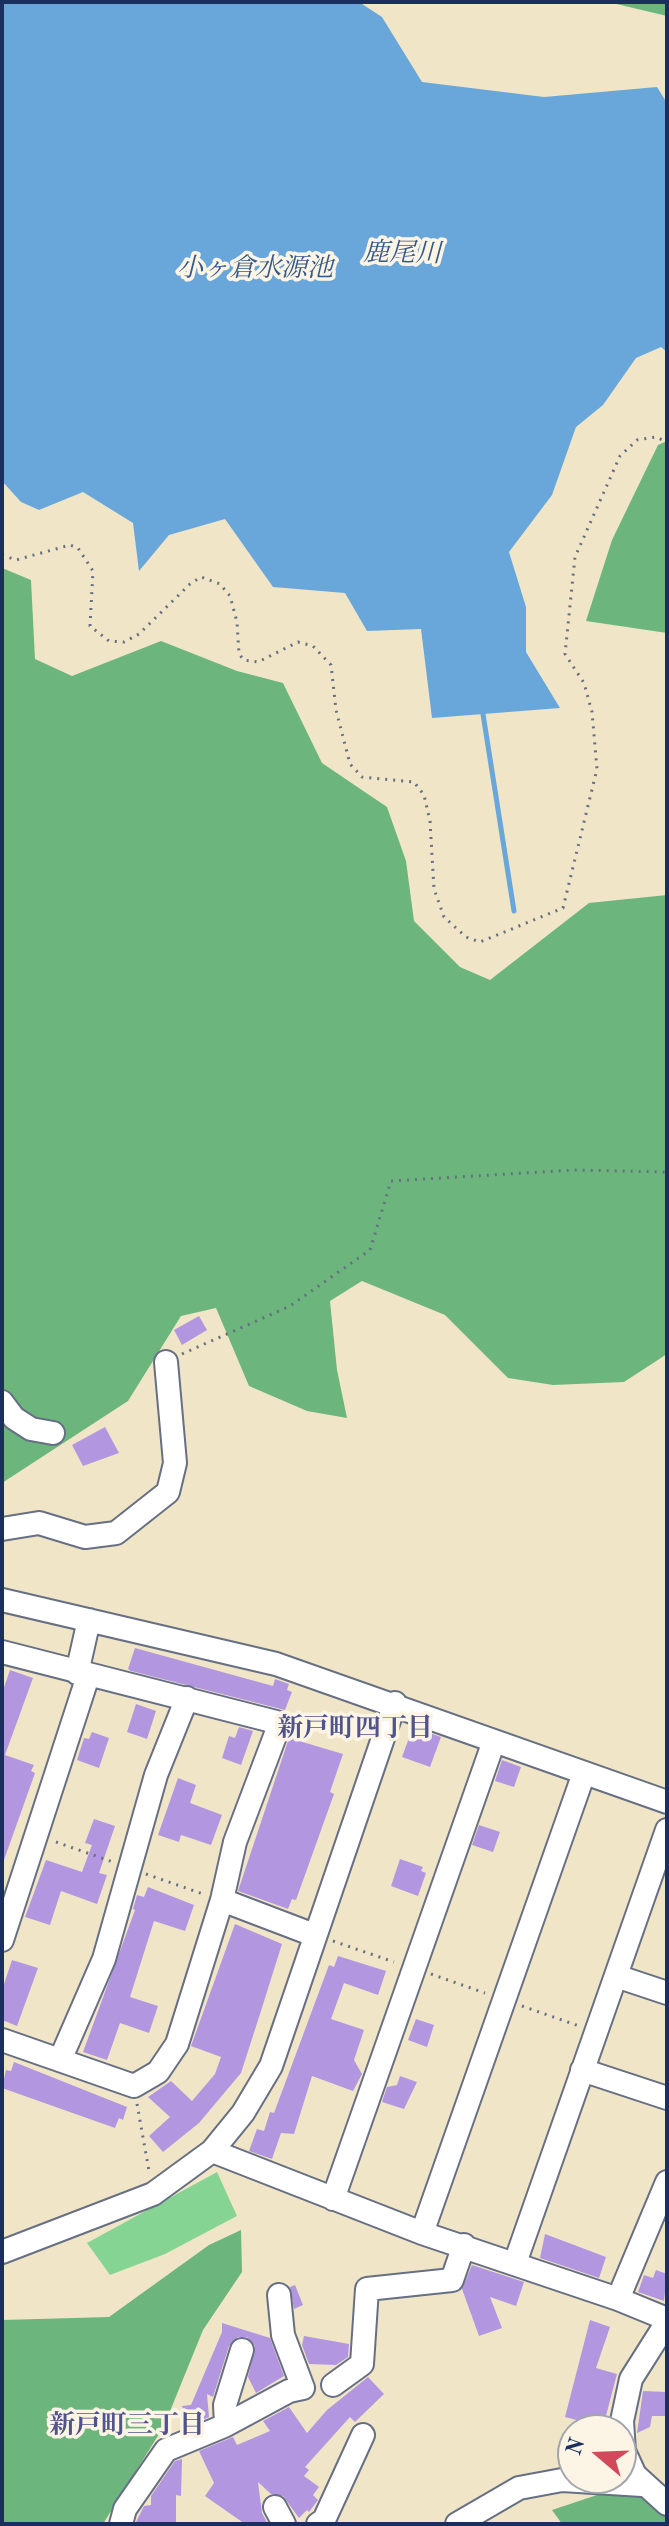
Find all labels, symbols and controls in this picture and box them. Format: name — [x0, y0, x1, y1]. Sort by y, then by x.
water label: 鹿尾川 — [363, 238, 441, 270]
water label: 小ヶ倉水源池 — [177, 253, 333, 285]
district label: 新戸町四丁目 — [277, 1713, 433, 1745]
district label: 新戸町三丁目 — [49, 2410, 205, 2442]
north arrow — [557, 2414, 637, 2494]
text: N — [563, 2435, 589, 2458]

